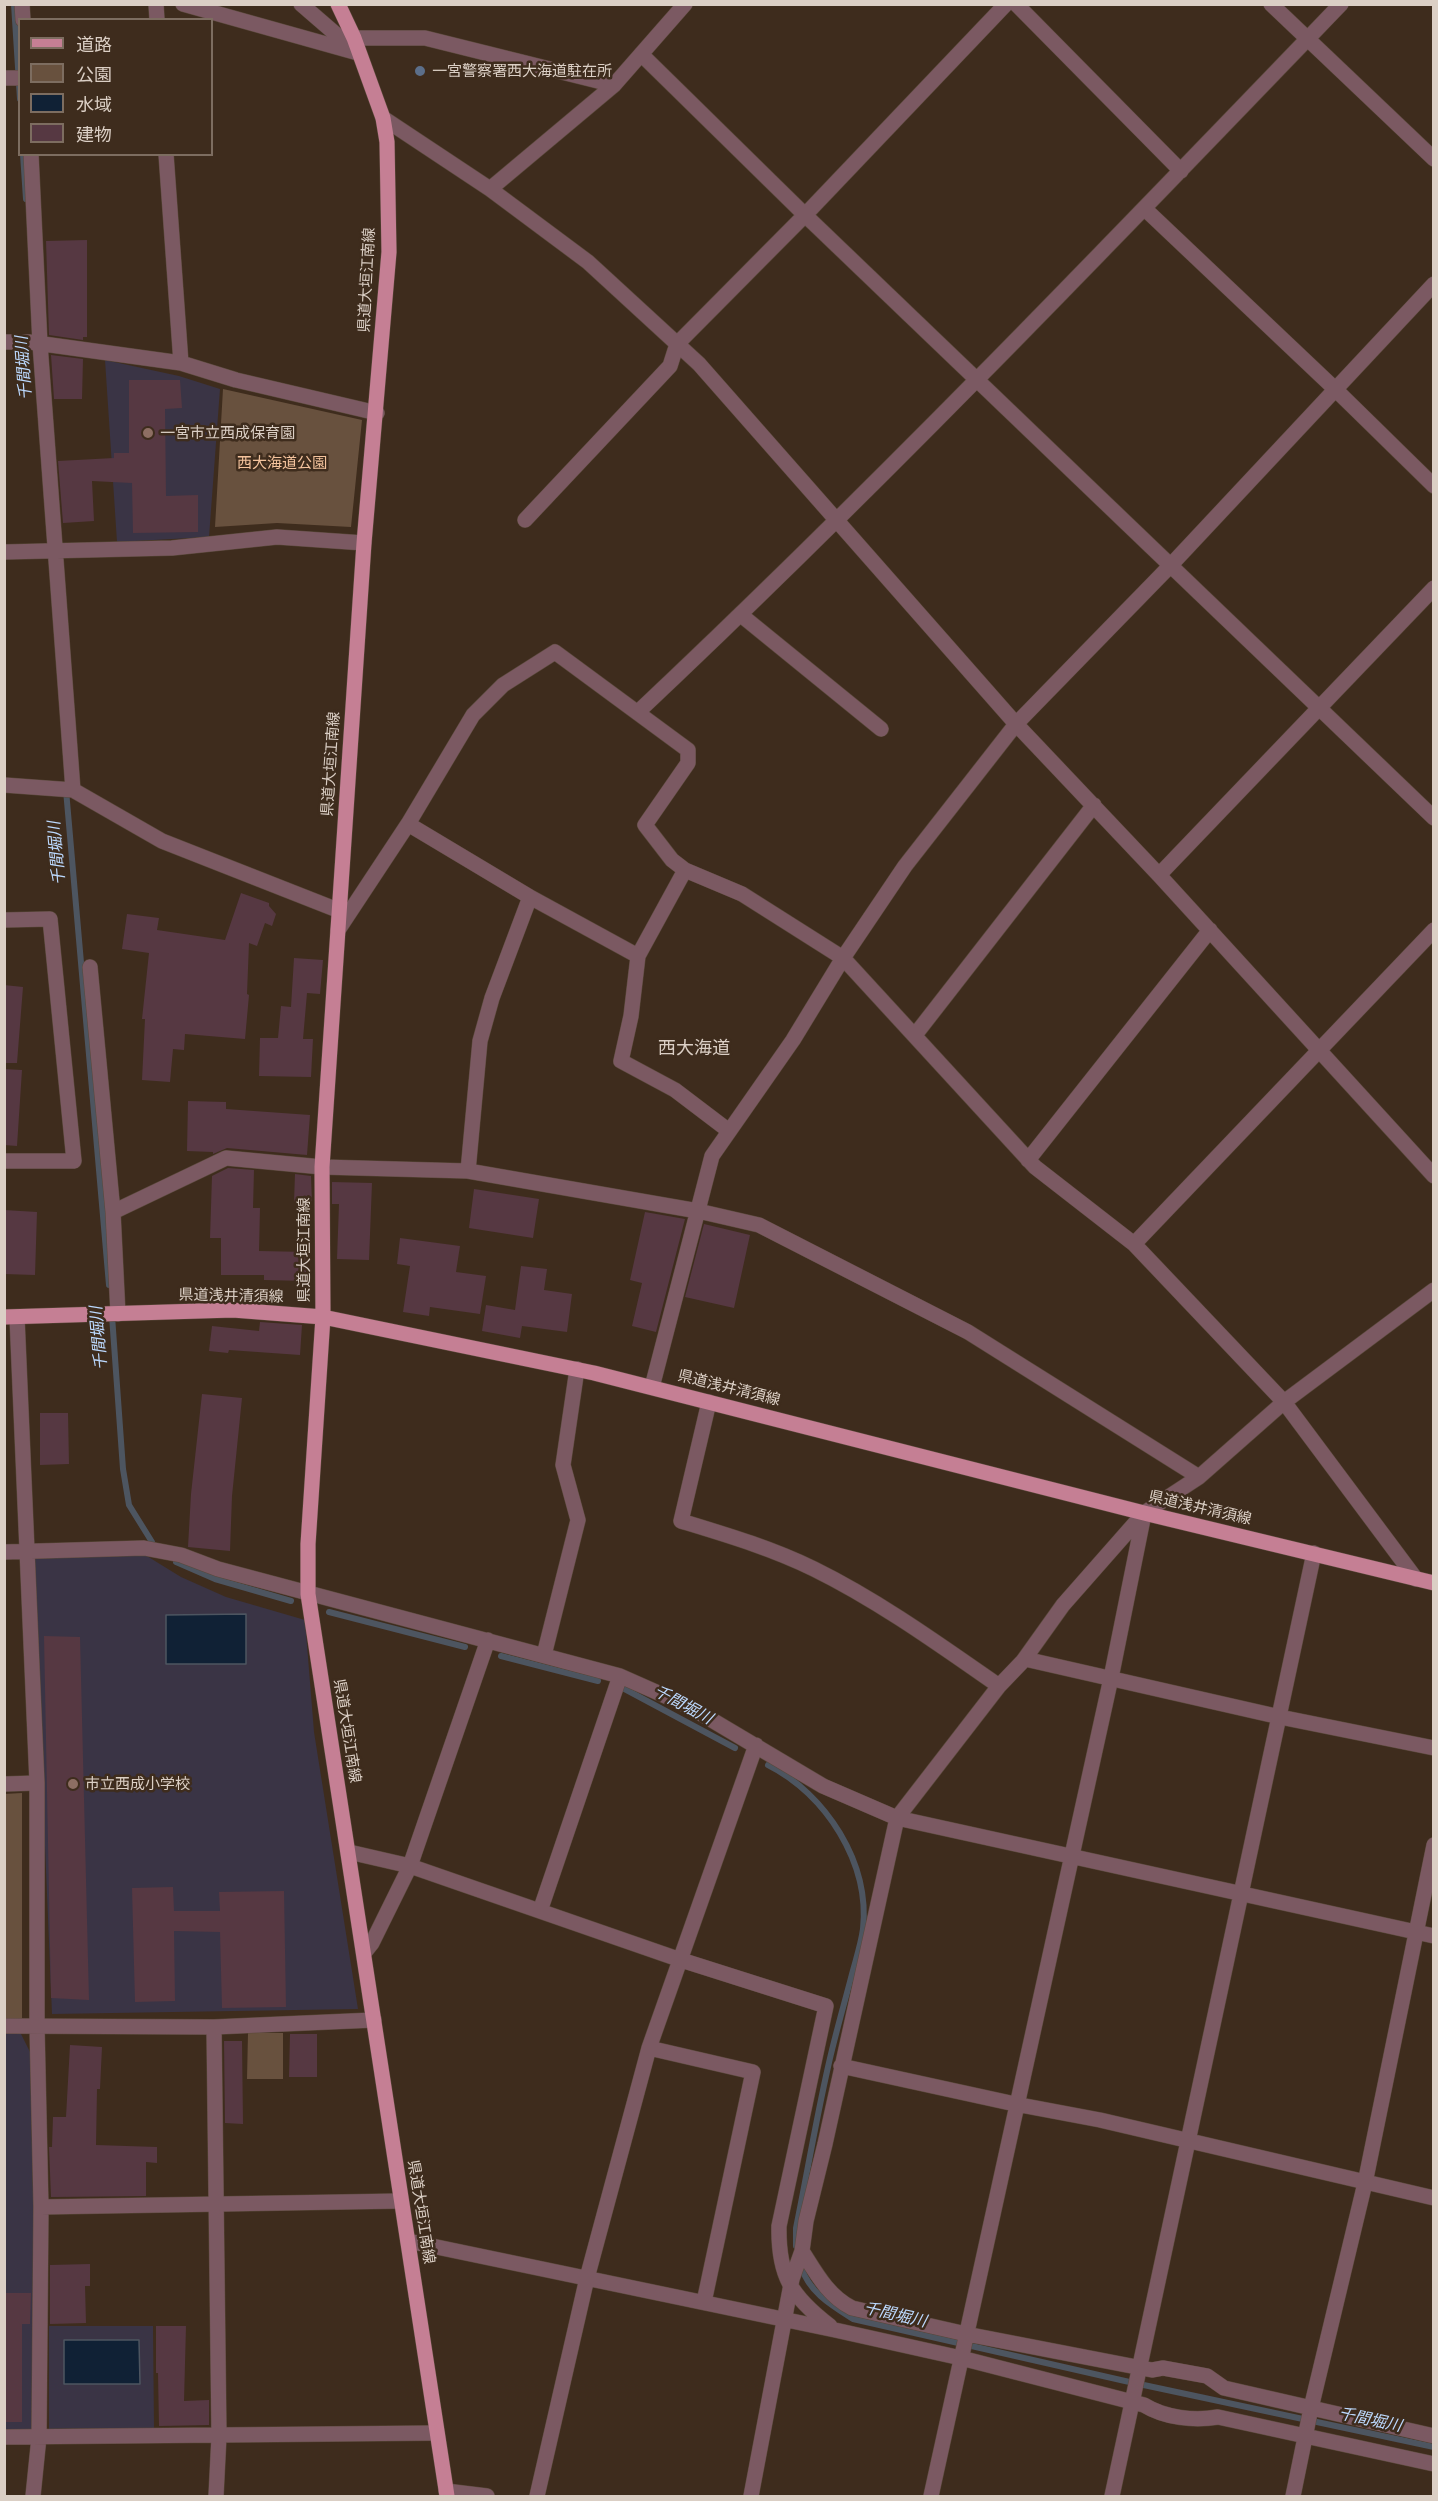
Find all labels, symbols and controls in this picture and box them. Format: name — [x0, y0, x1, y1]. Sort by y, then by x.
legend — [18, 18, 213, 156]
text: 道路 — [76, 34, 112, 55]
place label: 一宮警察署西大海道駐在所 — [432, 62, 612, 80]
text: 公園 — [76, 64, 112, 85]
marker: 一宮警察署西大海道駐在所 — [413, 64, 427, 78]
text: 水域 — [76, 94, 112, 115]
text: 建物 — [76, 124, 112, 145]
street label: 県道大垣江南線 — [355, 227, 379, 333]
water label: 千間堀川 — [12, 335, 36, 401]
place label: 一宮市立西成保育園 — [160, 424, 295, 442]
marker: 一宮市立西成保育園 — [141, 426, 155, 440]
park label: 西大海道公園 — [237, 454, 327, 472]
street label: 県道大垣江南線 — [318, 711, 344, 817]
water label: 千間堀川 — [45, 820, 69, 886]
district label: 西大海道 — [658, 1038, 730, 1060]
street label: 県道大垣江南線 — [295, 1198, 313, 1302]
street label: 県道浅井清須線 — [178, 1286, 284, 1306]
water label: 千間堀川 — [87, 1305, 111, 1371]
street label: 県道浅井清須線 — [676, 1367, 782, 1409]
street label: 県道浅井清須線 — [1147, 1487, 1253, 1529]
street label: 県道大垣江南線 — [330, 1678, 364, 1784]
water label: 千間堀川 — [650, 1682, 716, 1728]
place label: 市立西成小学校 — [85, 1775, 190, 1793]
marker: 市立西成小学校 — [66, 1777, 80, 1791]
street label: 県道大垣江南線 — [404, 2159, 438, 2265]
water label: 千間堀川 — [862, 2298, 928, 2332]
water label: 千間堀川 — [1337, 2404, 1403, 2436]

